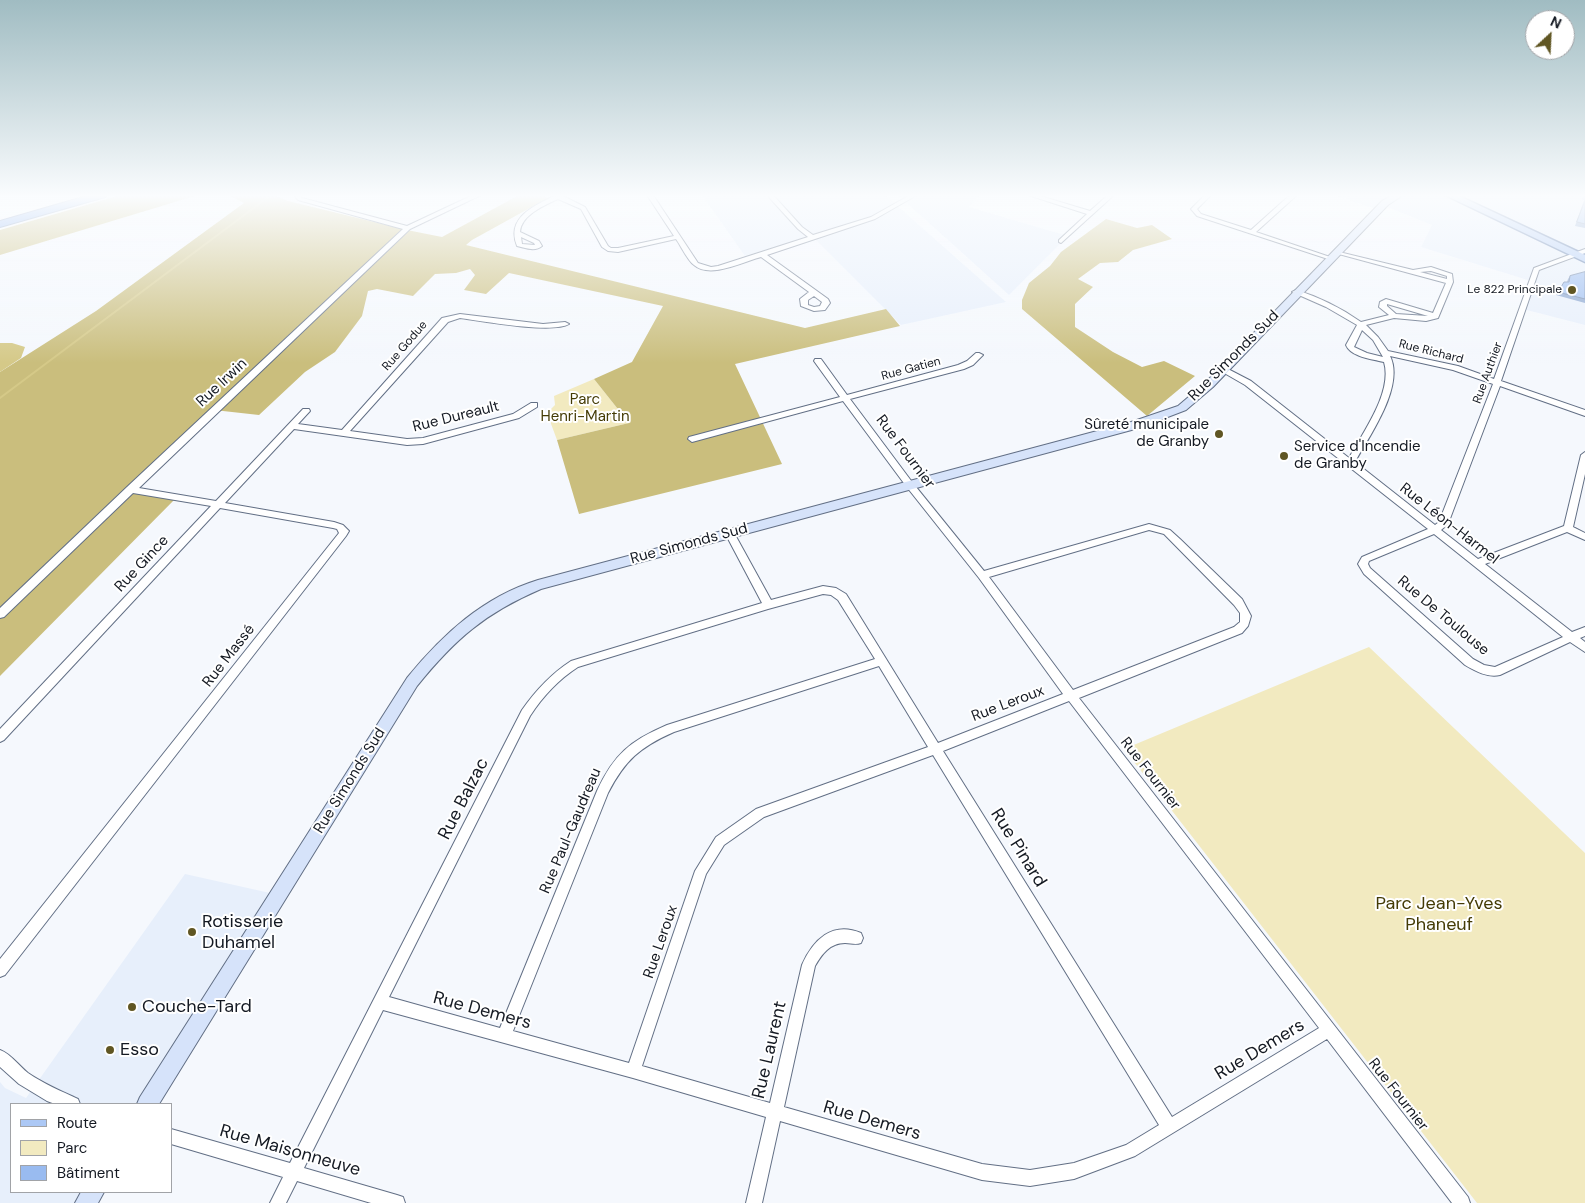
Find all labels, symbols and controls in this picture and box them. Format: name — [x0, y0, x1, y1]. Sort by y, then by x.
north arrow — [1525, 10, 1575, 60]
text: N — [1547, 12, 1564, 33]
place label: Le 822 Principale — [1467, 283, 1562, 297]
marker: Le 822 Principale — [1566, 284, 1578, 296]
street label: Rue Simonds Sud — [1185, 307, 1283, 405]
street label: Rue Godue — [379, 318, 431, 374]
street label: Rue Richard — [1397, 337, 1465, 367]
street label: Rue Authier — [1470, 340, 1506, 406]
street label: Rue Gatien — [880, 354, 942, 384]
street label: Rue Irwin — [193, 355, 251, 411]
park label: Parc Henri-Martin — [540, 391, 630, 426]
street label: Rue Dureault — [411, 398, 501, 436]
street label: Rue Fournier — [872, 412, 938, 492]
place label: Sûreté municipale de Granby — [1084, 416, 1209, 451]
marker: Sûreté municipale de Granby — [1213, 428, 1225, 440]
place label: Service d'Incendie de Granby — [1294, 438, 1421, 473]
marker: Service d'Incendie de Granby — [1278, 450, 1290, 462]
street label: Rue Léon-Harmel — [1396, 480, 1502, 568]
street label: Rue Simonds Sud — [628, 520, 750, 568]
street label: Rue Gince — [111, 532, 173, 596]
street label: Rue De Toulouse — [1393, 572, 1493, 660]
street label: Rue Massé — [199, 621, 259, 691]
street label: Rue Leroux — [969, 682, 1047, 726]
street label: Rue Simonds Sud — [310, 725, 390, 837]
street label: Rue Fournier — [1116, 734, 1184, 814]
street label: Rue Balzac — [434, 754, 494, 844]
street label: Rue Paul-Gaudreau — [536, 766, 606, 896]
street label: Rue Pinard — [985, 805, 1051, 891]
park label: Parc Jean-Yves Phaneuf — [1375, 893, 1503, 936]
street label: Rue Leroux — [640, 903, 682, 981]
place label: Rotisserie Duhamel — [202, 911, 283, 954]
marker: Rotisserie Duhamel — [186, 926, 198, 938]
street label: Rue Demers — [431, 988, 533, 1034]
place label: Couche-Tard — [142, 996, 252, 1018]
street label: Rue Laurent — [748, 999, 792, 1101]
marker: Couche-Tard — [126, 1001, 138, 1013]
street label: Rue Demers — [1211, 1015, 1309, 1085]
place label: Esso — [120, 1039, 159, 1061]
marker: Esso — [104, 1044, 116, 1056]
street label: Rue Fournier — [1364, 1055, 1432, 1135]
street label: Rue Demers — [821, 1097, 923, 1145]
legend — [10, 1103, 172, 1193]
text: Route — [57, 1113, 97, 1133]
street label: Rue Maisonneuve — [217, 1121, 363, 1181]
text: Parc — [57, 1138, 87, 1158]
text: Bâtiment — [57, 1163, 120, 1183]

